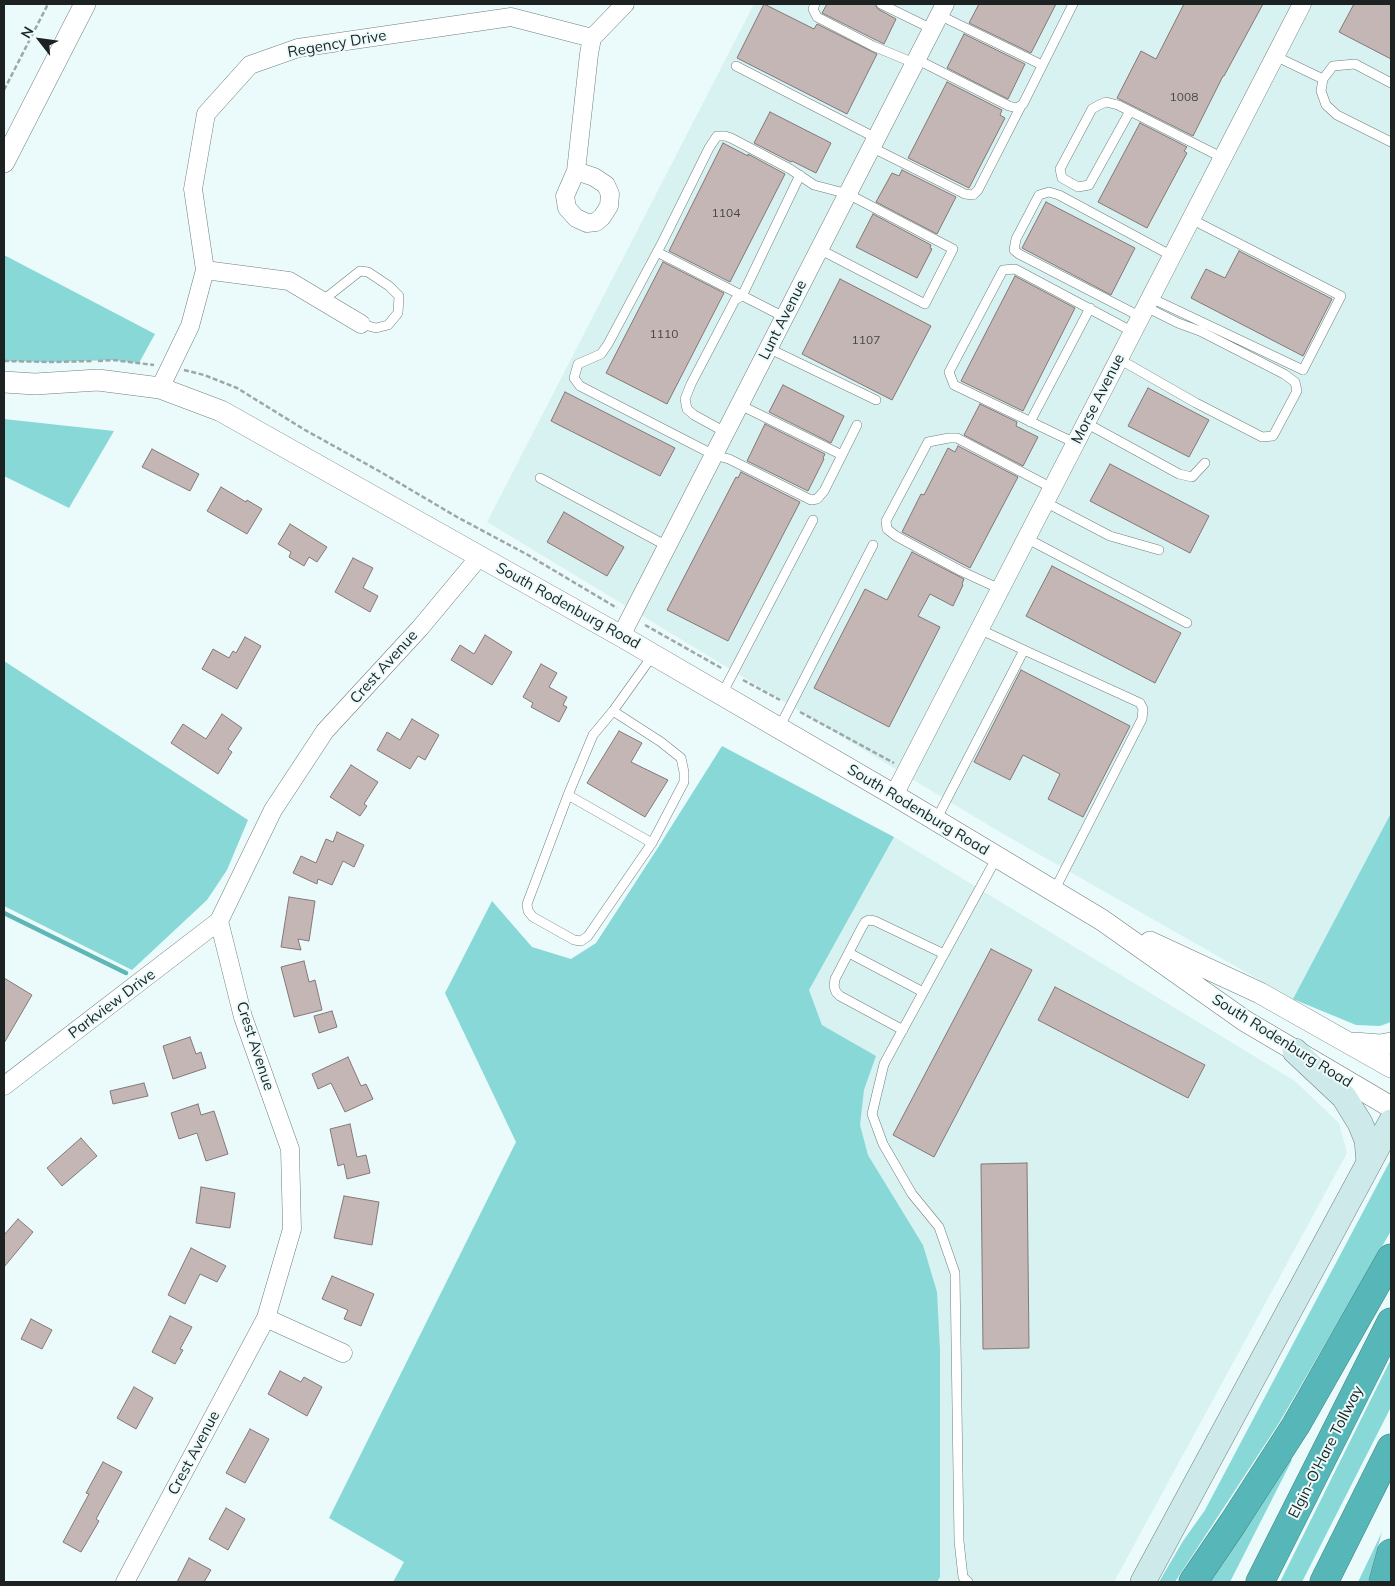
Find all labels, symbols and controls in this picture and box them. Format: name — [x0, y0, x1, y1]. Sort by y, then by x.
north arrow — [15, 15, 65, 65]
text: N — [17, 23, 37, 42]
street label: Regency Drive — [286, 26, 388, 62]
house number: 1008 — [1170, 90, 1198, 104]
house number: 1104 — [712, 206, 740, 220]
street label: Lunt Avenue — [755, 277, 811, 363]
house number: 1110 — [650, 327, 678, 341]
house number: 1107 — [852, 333, 880, 347]
street label: Morse Avenue — [1068, 351, 1128, 447]
street label: South Rodenburg Road — [493, 559, 643, 653]
street label: Crest Avenue — [346, 627, 422, 707]
street label: South Rodenburg Road — [844, 761, 992, 859]
street label: Parkview Drive — [65, 965, 159, 1043]
street label: South Rodenburg Road — [1209, 990, 1355, 1092]
street label: Crest Avenue — [232, 999, 278, 1093]
street label: Elgin-O'Hare Tollway — [1285, 1383, 1367, 1521]
street label: Crest Avenue — [164, 1408, 224, 1498]

